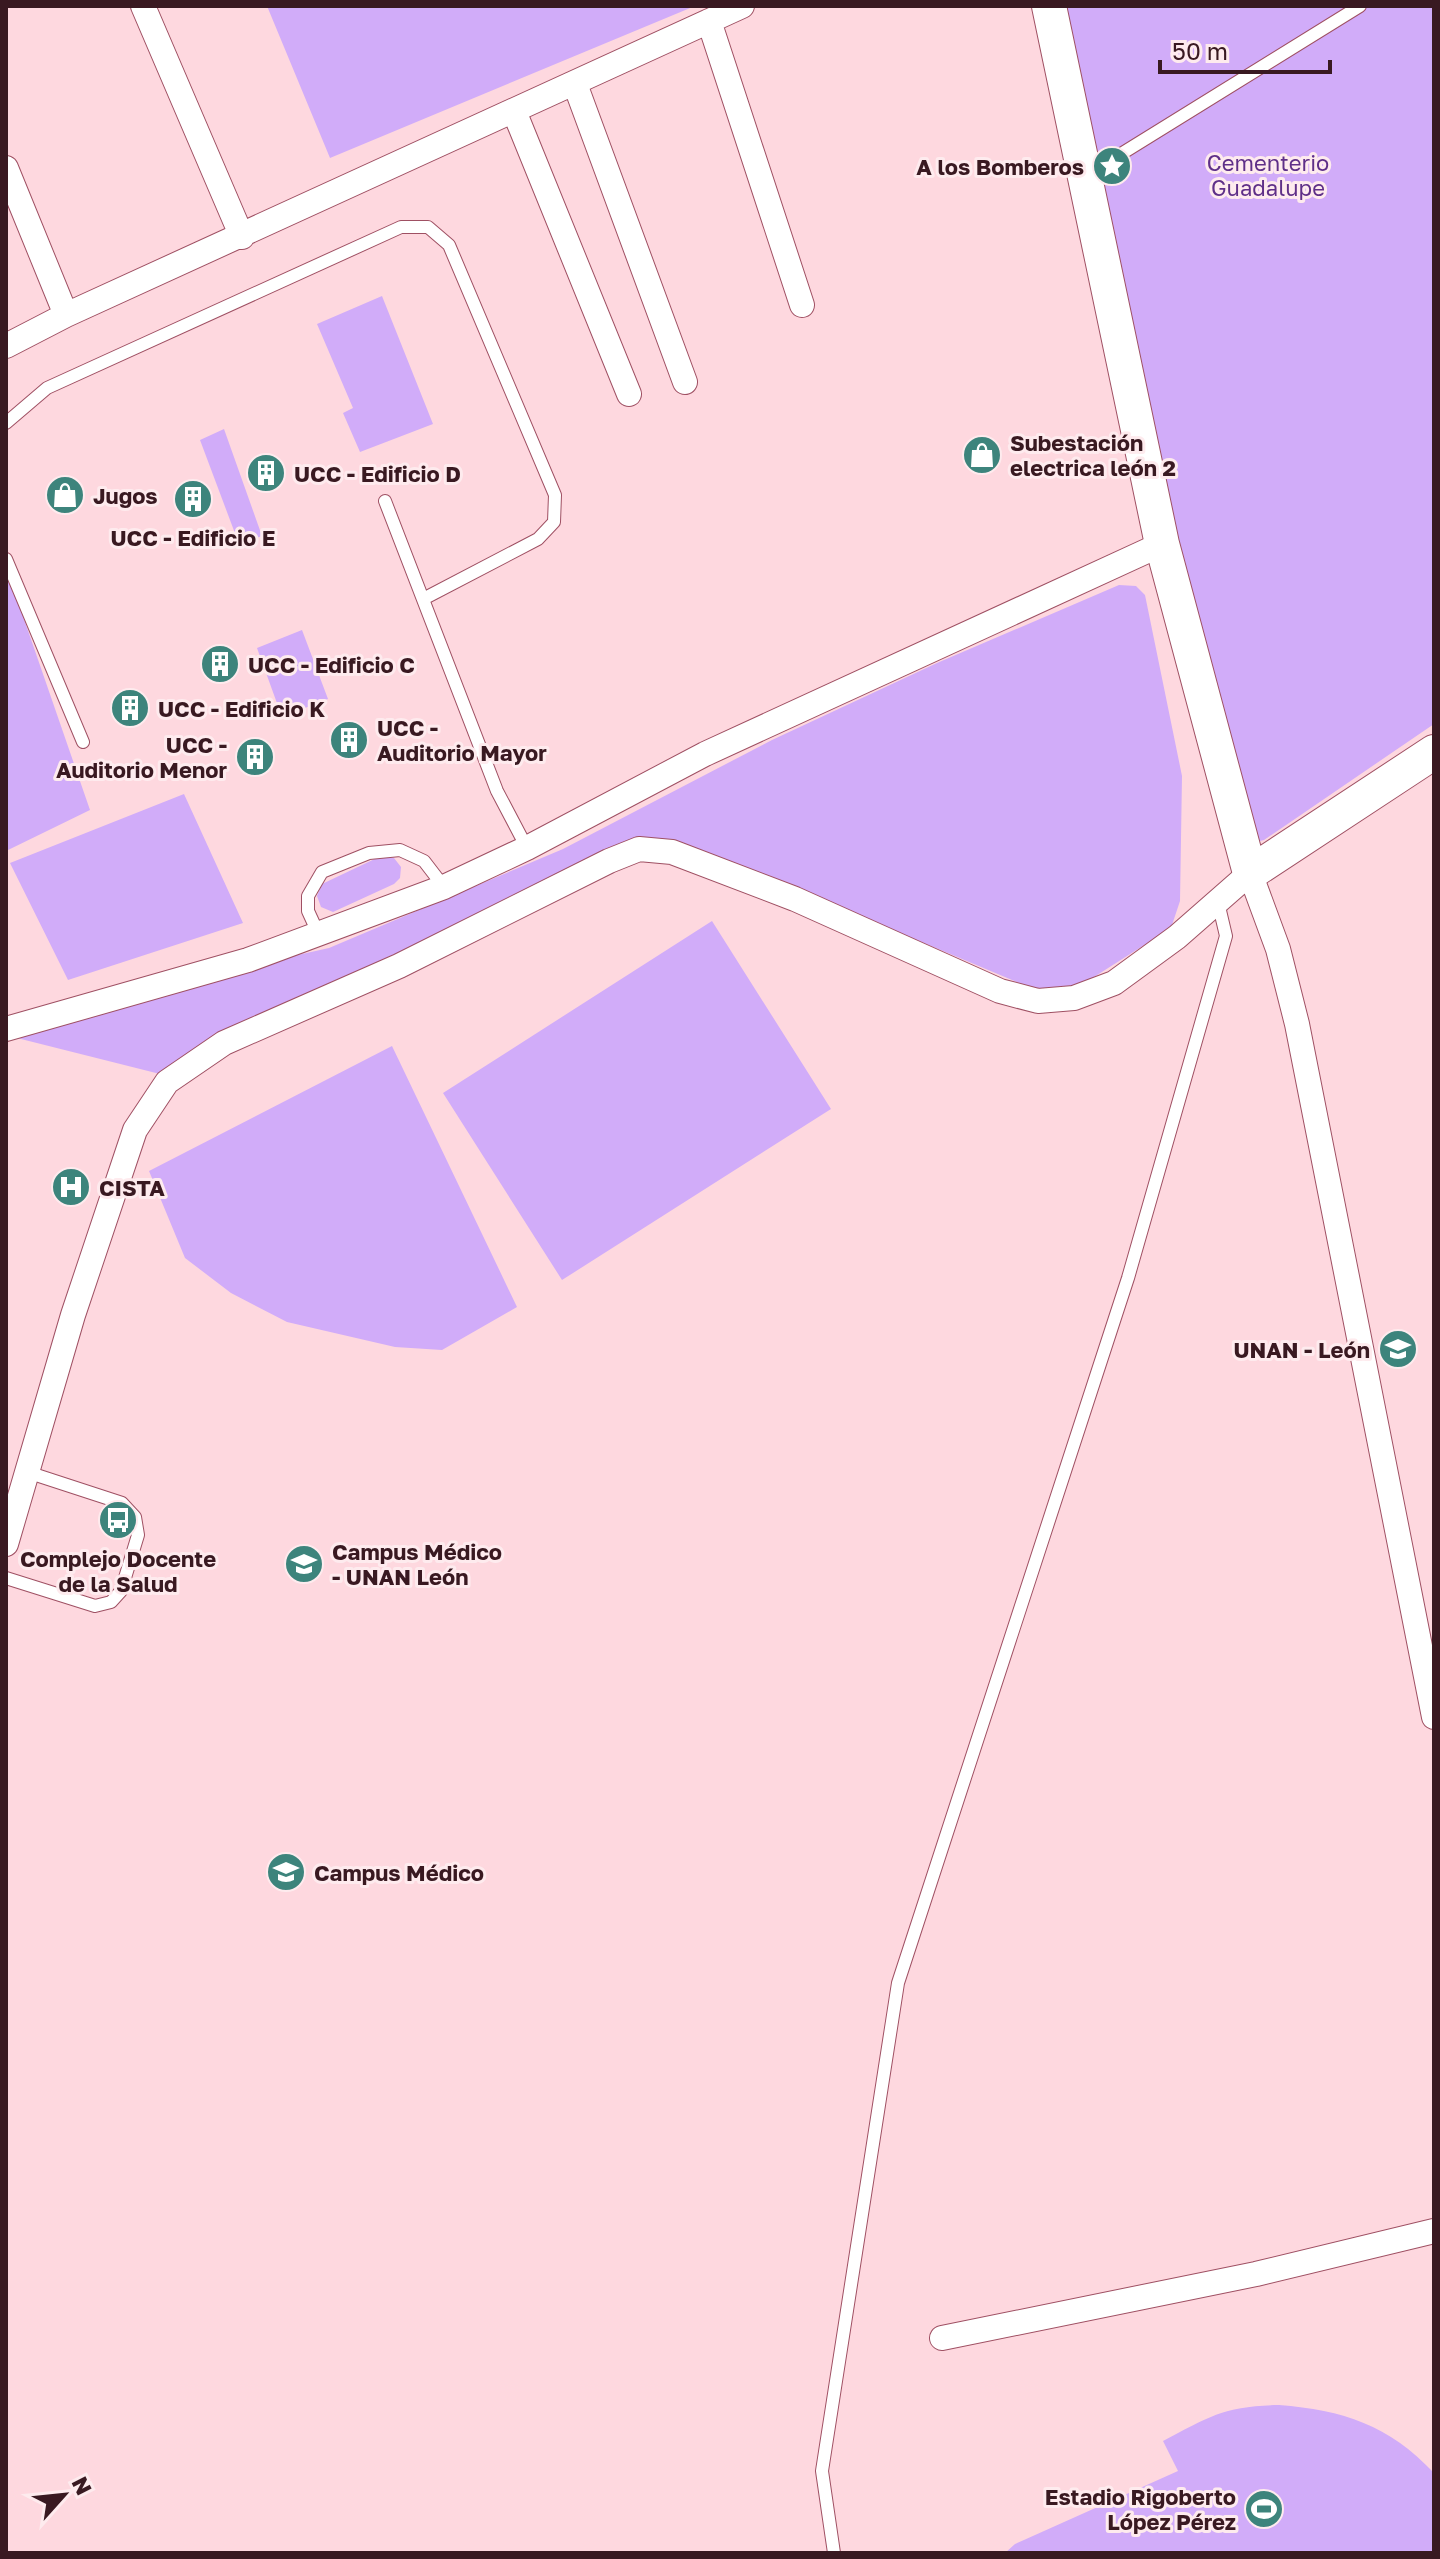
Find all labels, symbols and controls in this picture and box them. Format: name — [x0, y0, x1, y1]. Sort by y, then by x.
scale bar — [1160, 24, 1330, 74]
text: 50 m — [1172, 36, 1228, 65]
place icon: A los Bomberos — [1091, 145, 1133, 187]
park label: Cementerio Guadalupe — [1207, 149, 1329, 201]
place label: A los Bomberos — [916, 153, 1084, 180]
place label: Subestación electrica león 2 — [1010, 429, 1176, 481]
shop icon: Subestación electrica león 2 — [961, 434, 1003, 476]
building icon: UCC - Edificio D — [245, 452, 287, 494]
place label: UCC - Edificio D — [294, 460, 461, 487]
shop icon: Jugos — [44, 474, 86, 516]
building icon: UCC - Edificio E — [172, 478, 214, 520]
place label: Jugos — [93, 482, 158, 509]
place label: UCC - Edificio E — [110, 524, 276, 551]
building icon: UCC - Edificio C — [199, 643, 241, 685]
place label: UCC - Edificio C — [248, 651, 415, 678]
building icon: UCC - Edificio K — [109, 687, 151, 729]
place label: UCC - Edificio K — [158, 695, 325, 722]
place label: UCC - Auditorio Mayor — [377, 714, 547, 766]
building icon: UCC - Auditorio Mayor — [328, 719, 370, 761]
place label: UCC - Auditorio Menor — [56, 731, 227, 783]
building icon: UCC - Auditorio Menor — [234, 736, 276, 778]
hospital icon: CISTA — [50, 1166, 92, 1208]
place label: CISTA — [99, 1174, 165, 1201]
school or university icon: UNAN - León — [1377, 1328, 1419, 1370]
place label: UNAN - León — [1233, 1336, 1370, 1363]
bus stop icon: Complejo Docente de la Salud — [97, 1499, 139, 1541]
place label: Campus Médico - UNAN León — [332, 1538, 502, 1590]
school or university icon: Campus Médico - UNAN León — [283, 1543, 325, 1585]
place label: Complejo Docente de la Salud — [20, 1545, 216, 1597]
school or university icon: Campus Médico — [265, 1851, 307, 1893]
place label: Campus Médico — [314, 1859, 484, 1886]
north arrow — [24, 2455, 104, 2535]
text: N — [66, 2472, 98, 2499]
place label: Estadio Rigoberto López Pérez — [1045, 2483, 1236, 2535]
sports icon: Estadio Rigoberto López Pérez — [1243, 2488, 1285, 2530]

